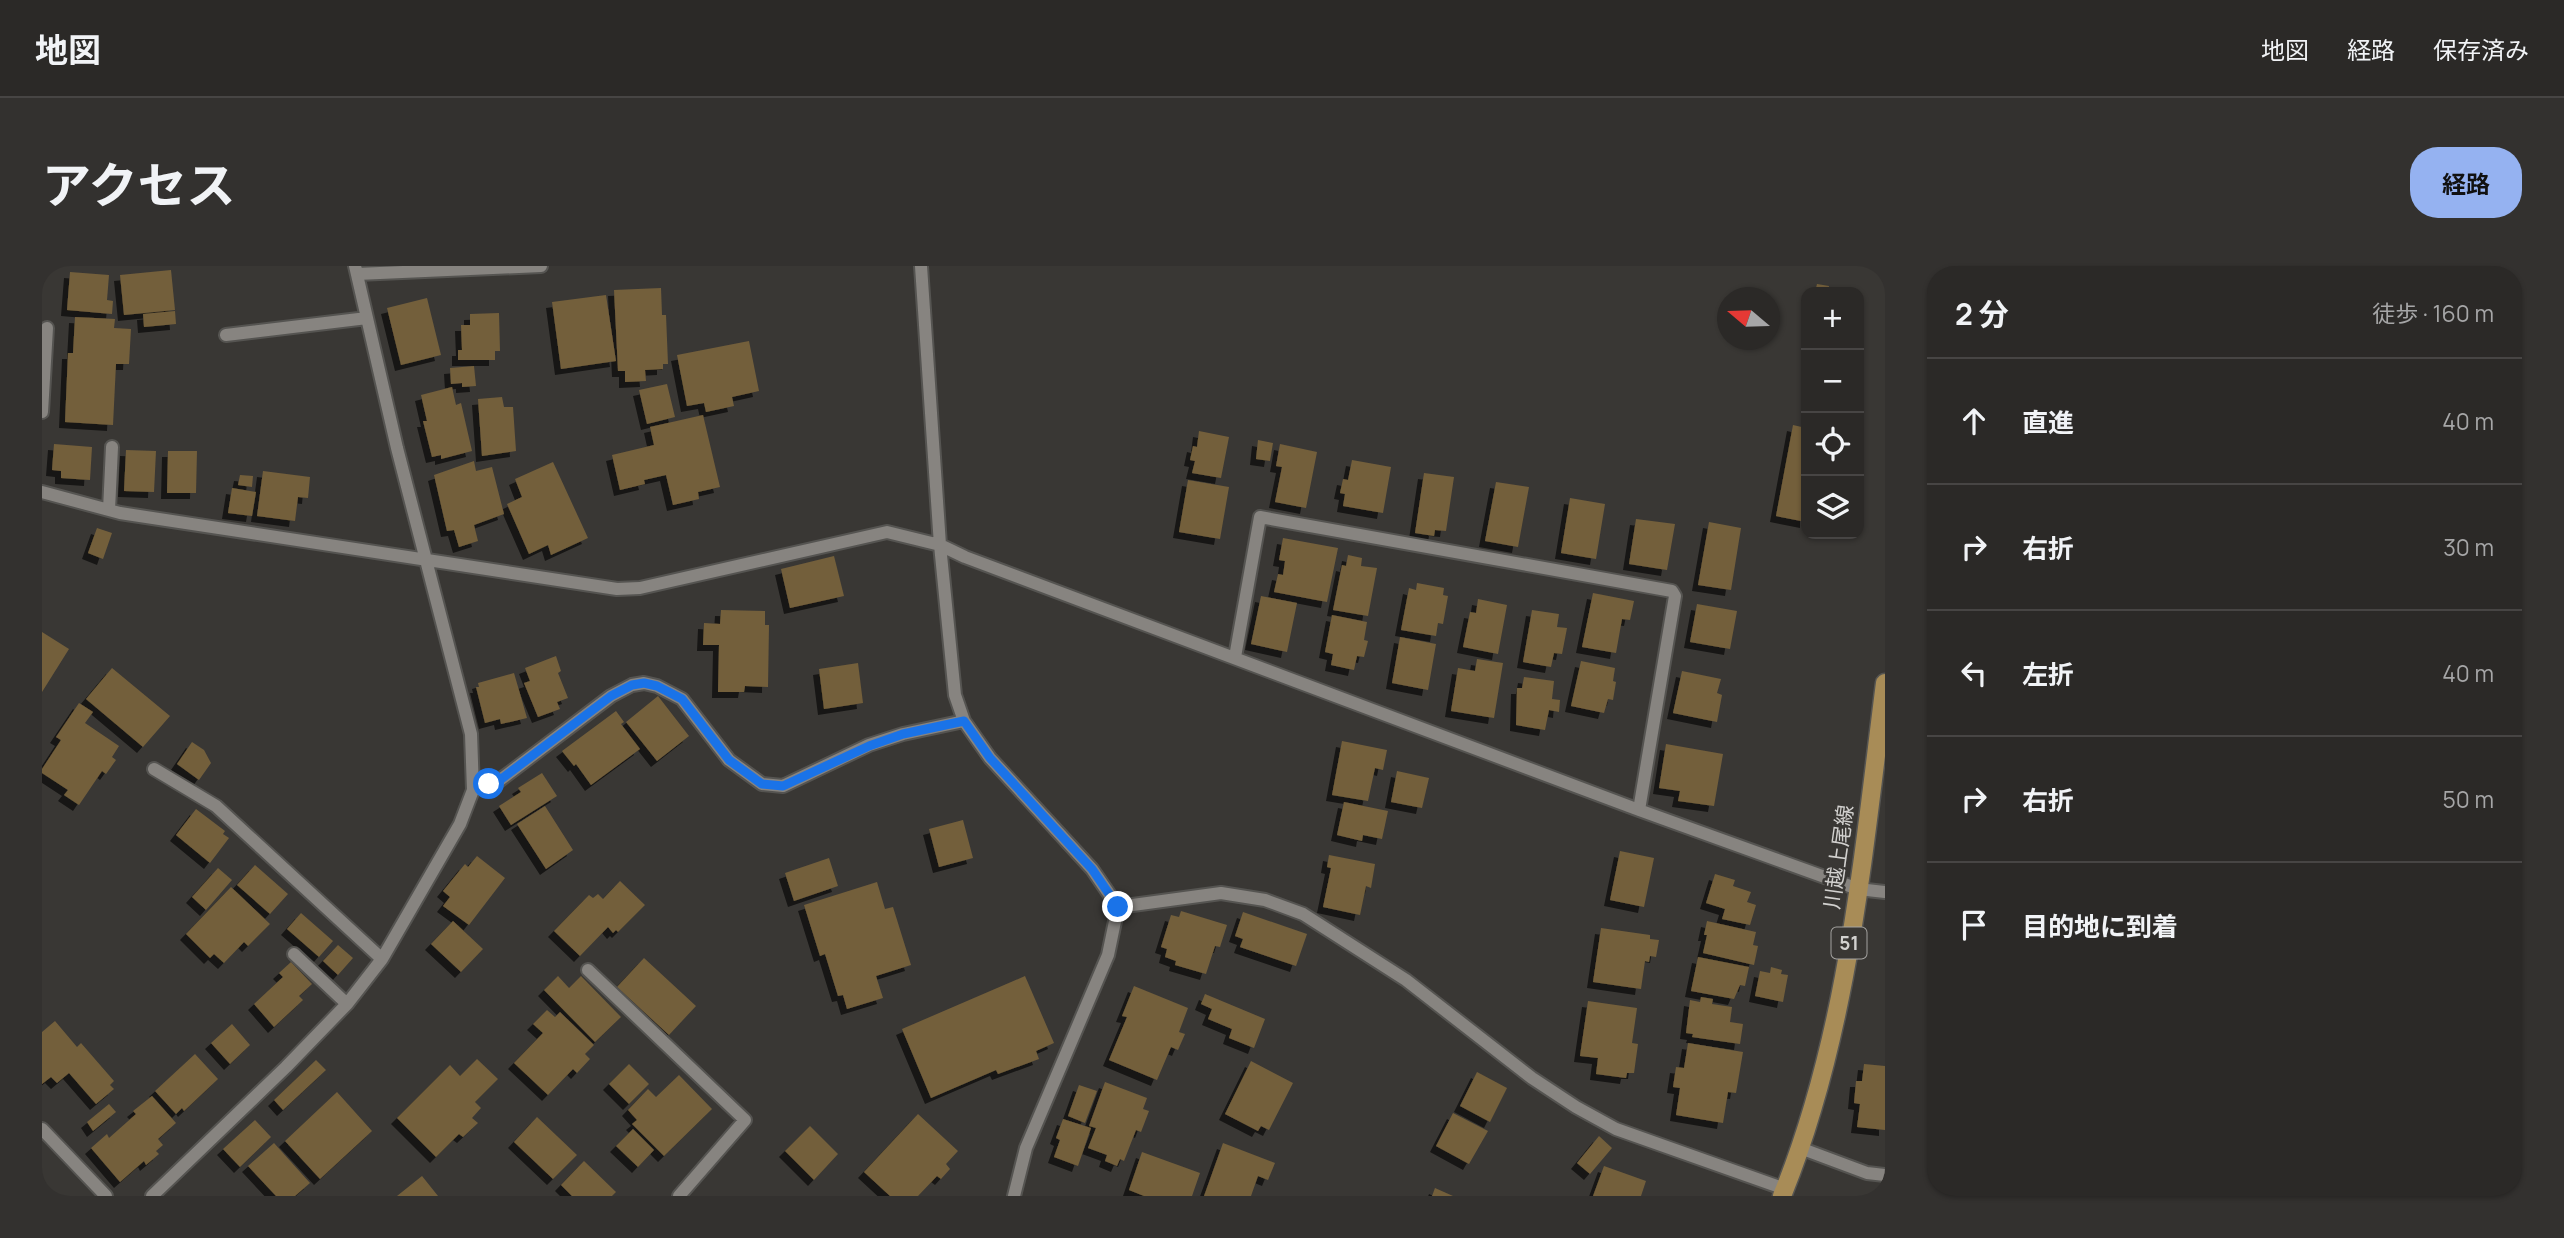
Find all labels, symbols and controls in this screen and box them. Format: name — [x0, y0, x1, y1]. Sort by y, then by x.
text: 地図 — [35, 27, 101, 72]
text: 地図 — [2261, 33, 2309, 66]
text: 経路 — [2347, 33, 2395, 66]
text: 保存済み — [2433, 33, 2529, 66]
button: 経路 — [2410, 147, 2522, 218]
text: アクセス — [42, 151, 236, 218]
north arrow — [1717, 287, 1780, 350]
map controls — [1801, 287, 1864, 539]
button: + — [1801, 287, 1864, 350]
text: 2 分 — [1955, 293, 2009, 334]
text: 徒歩 · 160 m — [2372, 297, 2494, 329]
button: − — [1801, 350, 1864, 413]
icon: ahead — [1955, 402, 1993, 440]
text: 直進 — [2022, 404, 2074, 440]
text: 40 m — [2442, 405, 2494, 437]
button: locate — [1801, 413, 1864, 476]
button: layers — [1801, 476, 1864, 539]
icon: right — [1955, 528, 1993, 566]
text: 右折 — [2022, 530, 2074, 566]
text: 30 m — [2443, 531, 2494, 563]
icon: left — [1955, 654, 1993, 692]
text: 左折 — [2022, 656, 2074, 692]
text: 40 m — [2442, 657, 2494, 689]
route start — [473, 768, 504, 799]
icon: right — [1955, 780, 1993, 818]
text: 右折 — [2022, 782, 2074, 818]
text: 50 m — [2443, 783, 2494, 815]
street label: 川越上尾線 — [1817, 803, 1859, 911]
route end — [1102, 891, 1133, 922]
icon: arrive — [1955, 906, 1993, 944]
text: 目的地に到着 — [2022, 908, 2178, 944]
road number: 51 — [1832, 928, 1867, 958]

